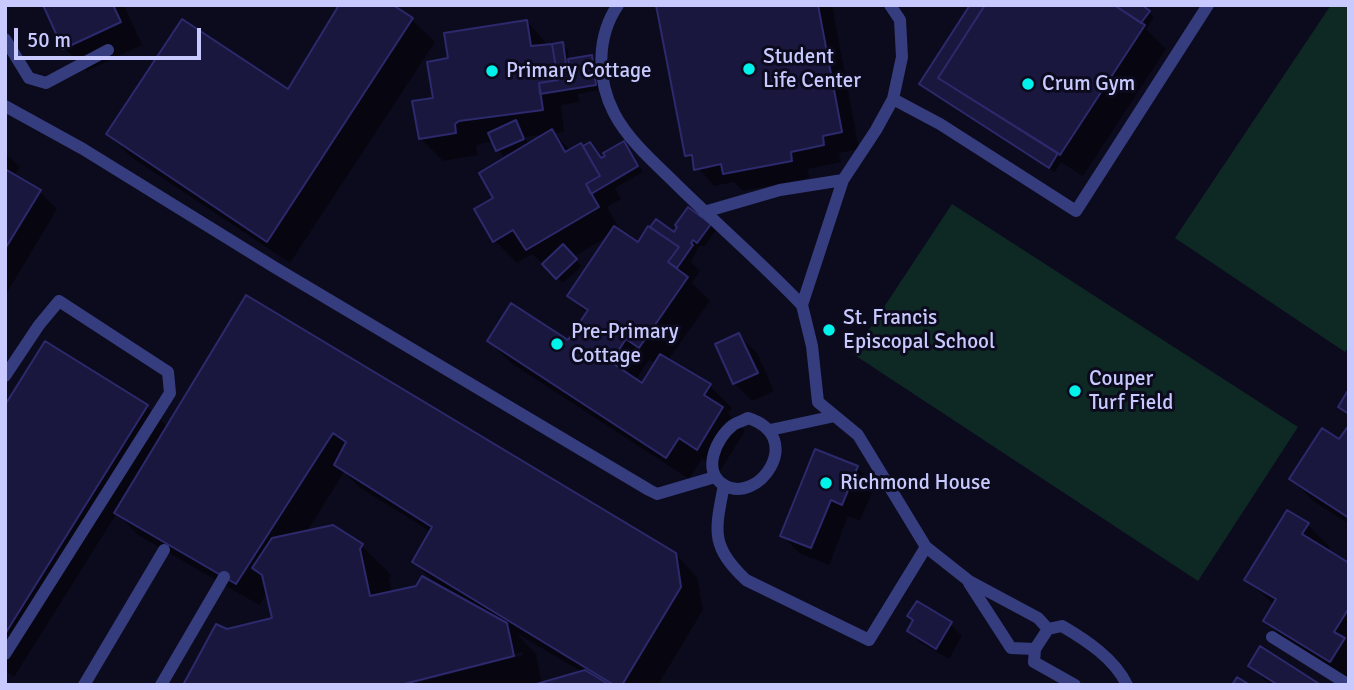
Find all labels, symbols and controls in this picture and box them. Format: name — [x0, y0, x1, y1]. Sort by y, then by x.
scale bar — [18, 14, 205, 58]
text: 50 m — [27, 27, 71, 53]
place label: Student Life Center — [763, 44, 861, 94]
place label: Primary Cottage — [506, 58, 652, 84]
marker: Student Life Center — [741, 61, 757, 77]
marker: Primary Cottage — [484, 63, 500, 79]
place label: Crum Gym — [1042, 71, 1135, 97]
marker: Crum Gym — [1020, 76, 1036, 92]
place label: St. Francis Episcopal School — [843, 305, 995, 355]
place label: Pre-Primary Cottage — [571, 319, 679, 369]
marker: St. Francis Episcopal School — [821, 322, 837, 338]
marker: Pre-Primary Cottage — [549, 336, 565, 352]
place label: Couper Turf Field — [1089, 366, 1173, 416]
marker: Couper Turf Field — [1067, 383, 1083, 399]
place label: Richmond House — [840, 470, 991, 496]
marker: Richmond House — [818, 475, 834, 491]

